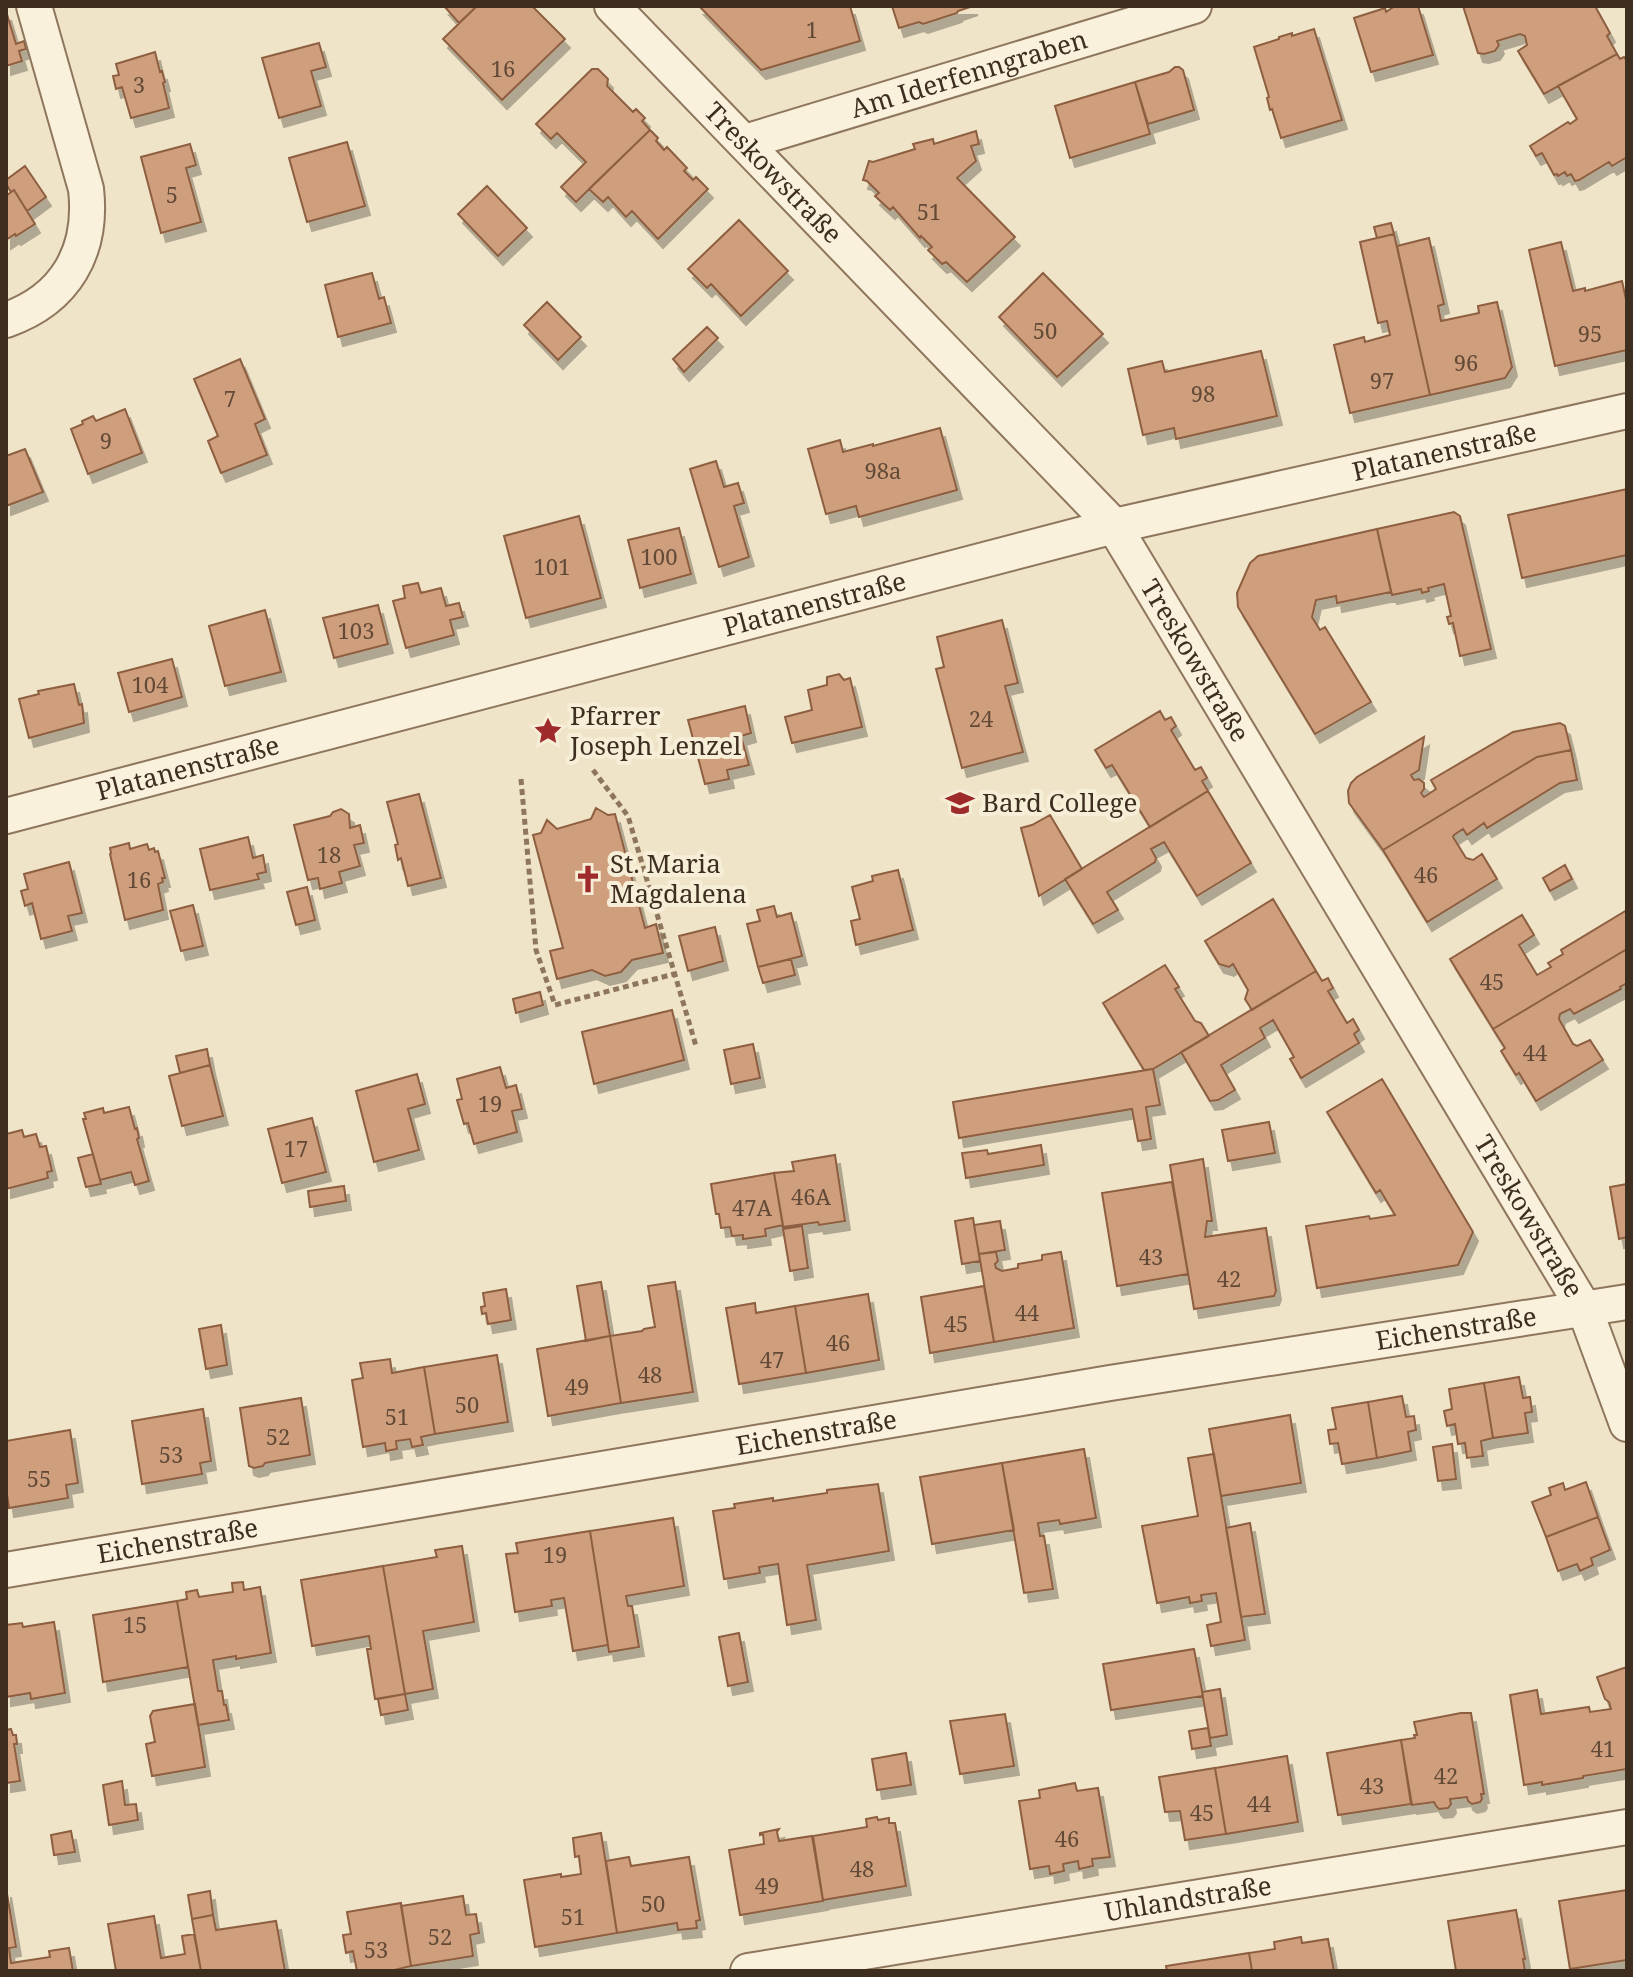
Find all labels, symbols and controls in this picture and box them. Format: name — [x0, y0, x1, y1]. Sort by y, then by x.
house number: 1 — [806, 14, 818, 44]
street label: Am Iderfenngraben — [846, 20, 1092, 126]
house number: 16 — [491, 53, 515, 83]
house number: 3 — [133, 69, 145, 99]
street label: Treskowstraße — [697, 94, 851, 251]
house number: 5 — [166, 179, 178, 209]
house number: 51 — [917, 196, 941, 226]
house number: 50 — [1033, 315, 1057, 345]
house number: 95 — [1578, 318, 1602, 348]
house number: 96 — [1454, 347, 1478, 377]
house number: 97 — [1370, 365, 1394, 395]
house number: 98 — [1191, 378, 1215, 408]
house number: 7 — [224, 383, 236, 413]
street label: Platanenstraße — [1349, 413, 1540, 489]
house number: 9 — [100, 425, 112, 455]
house number: 98a — [865, 455, 901, 485]
house number: 100 — [641, 541, 677, 571]
house number: 101 — [534, 551, 570, 581]
street label: Platanenstraße — [719, 562, 910, 645]
street label: Treskowstraße — [1133, 572, 1259, 748]
house number: 103 — [338, 615, 374, 645]
house number: 104 — [132, 669, 168, 699]
place label: Pfarrer Joseph Lenzel — [569, 697, 741, 763]
house number: 24 — [969, 703, 993, 733]
place icon: Pfarrer Joseph Lenzel — [533, 716, 563, 746]
street label: Platanenstraße — [92, 726, 283, 809]
place label: Bard College — [982, 784, 1138, 820]
school or university icon: Bard College — [945, 788, 975, 818]
house number: 18 — [317, 839, 341, 869]
place label: St. Maria Magdalena — [610, 845, 747, 911]
house number: 46 — [1414, 859, 1438, 889]
house number: 16 — [127, 864, 151, 894]
church icon: St. Maria Magdalena — [573, 864, 603, 894]
house number: 45 — [1480, 966, 1504, 996]
house number: 44 — [1523, 1037, 1547, 1067]
house number: 19 — [478, 1088, 502, 1118]
street label: Treskowstraße — [1467, 1128, 1592, 1304]
house number: 17 — [284, 1133, 308, 1163]
house number: 46A — [791, 1181, 832, 1211]
house number: 47A — [732, 1192, 773, 1222]
house number: 43 — [1139, 1241, 1163, 1271]
house number: 42 — [1217, 1263, 1241, 1293]
house number: 44 — [1015, 1297, 1039, 1327]
street label: Eichenstraße — [1373, 1297, 1539, 1358]
house number: 45 — [944, 1308, 968, 1338]
house number: 46 — [826, 1327, 850, 1357]
house number: 47 — [760, 1344, 784, 1374]
house number: 48 — [638, 1359, 662, 1389]
house number: 49 — [565, 1371, 589, 1401]
house number: 50 — [455, 1389, 479, 1419]
street label: Eichenstraße — [733, 1400, 899, 1463]
house number: 51 — [385, 1401, 409, 1431]
house number: 52 — [266, 1421, 290, 1451]
house number: 53 — [159, 1439, 183, 1469]
house number: 55 — [27, 1463, 51, 1493]
street label: Eichenstraße — [94, 1509, 261, 1571]
house number: 19 — [543, 1539, 567, 1569]
house number: 15 — [123, 1609, 147, 1639]
house number: 41 — [1591, 1733, 1615, 1763]
house number: 42 — [1434, 1760, 1458, 1790]
house number: 43 — [1360, 1770, 1384, 1800]
house number: 44 — [1247, 1788, 1271, 1818]
house number: 45 — [1190, 1797, 1214, 1827]
house number: 46 — [1055, 1823, 1079, 1853]
house number: 48 — [850, 1853, 874, 1883]
street label: Uhlandstraße — [1102, 1867, 1274, 1929]
house number: 49 — [755, 1870, 779, 1900]
house number: 50 — [641, 1888, 665, 1918]
house number: 51 — [561, 1901, 585, 1931]
house number: 52 — [428, 1921, 452, 1951]
house number: 53 — [364, 1934, 388, 1964]

